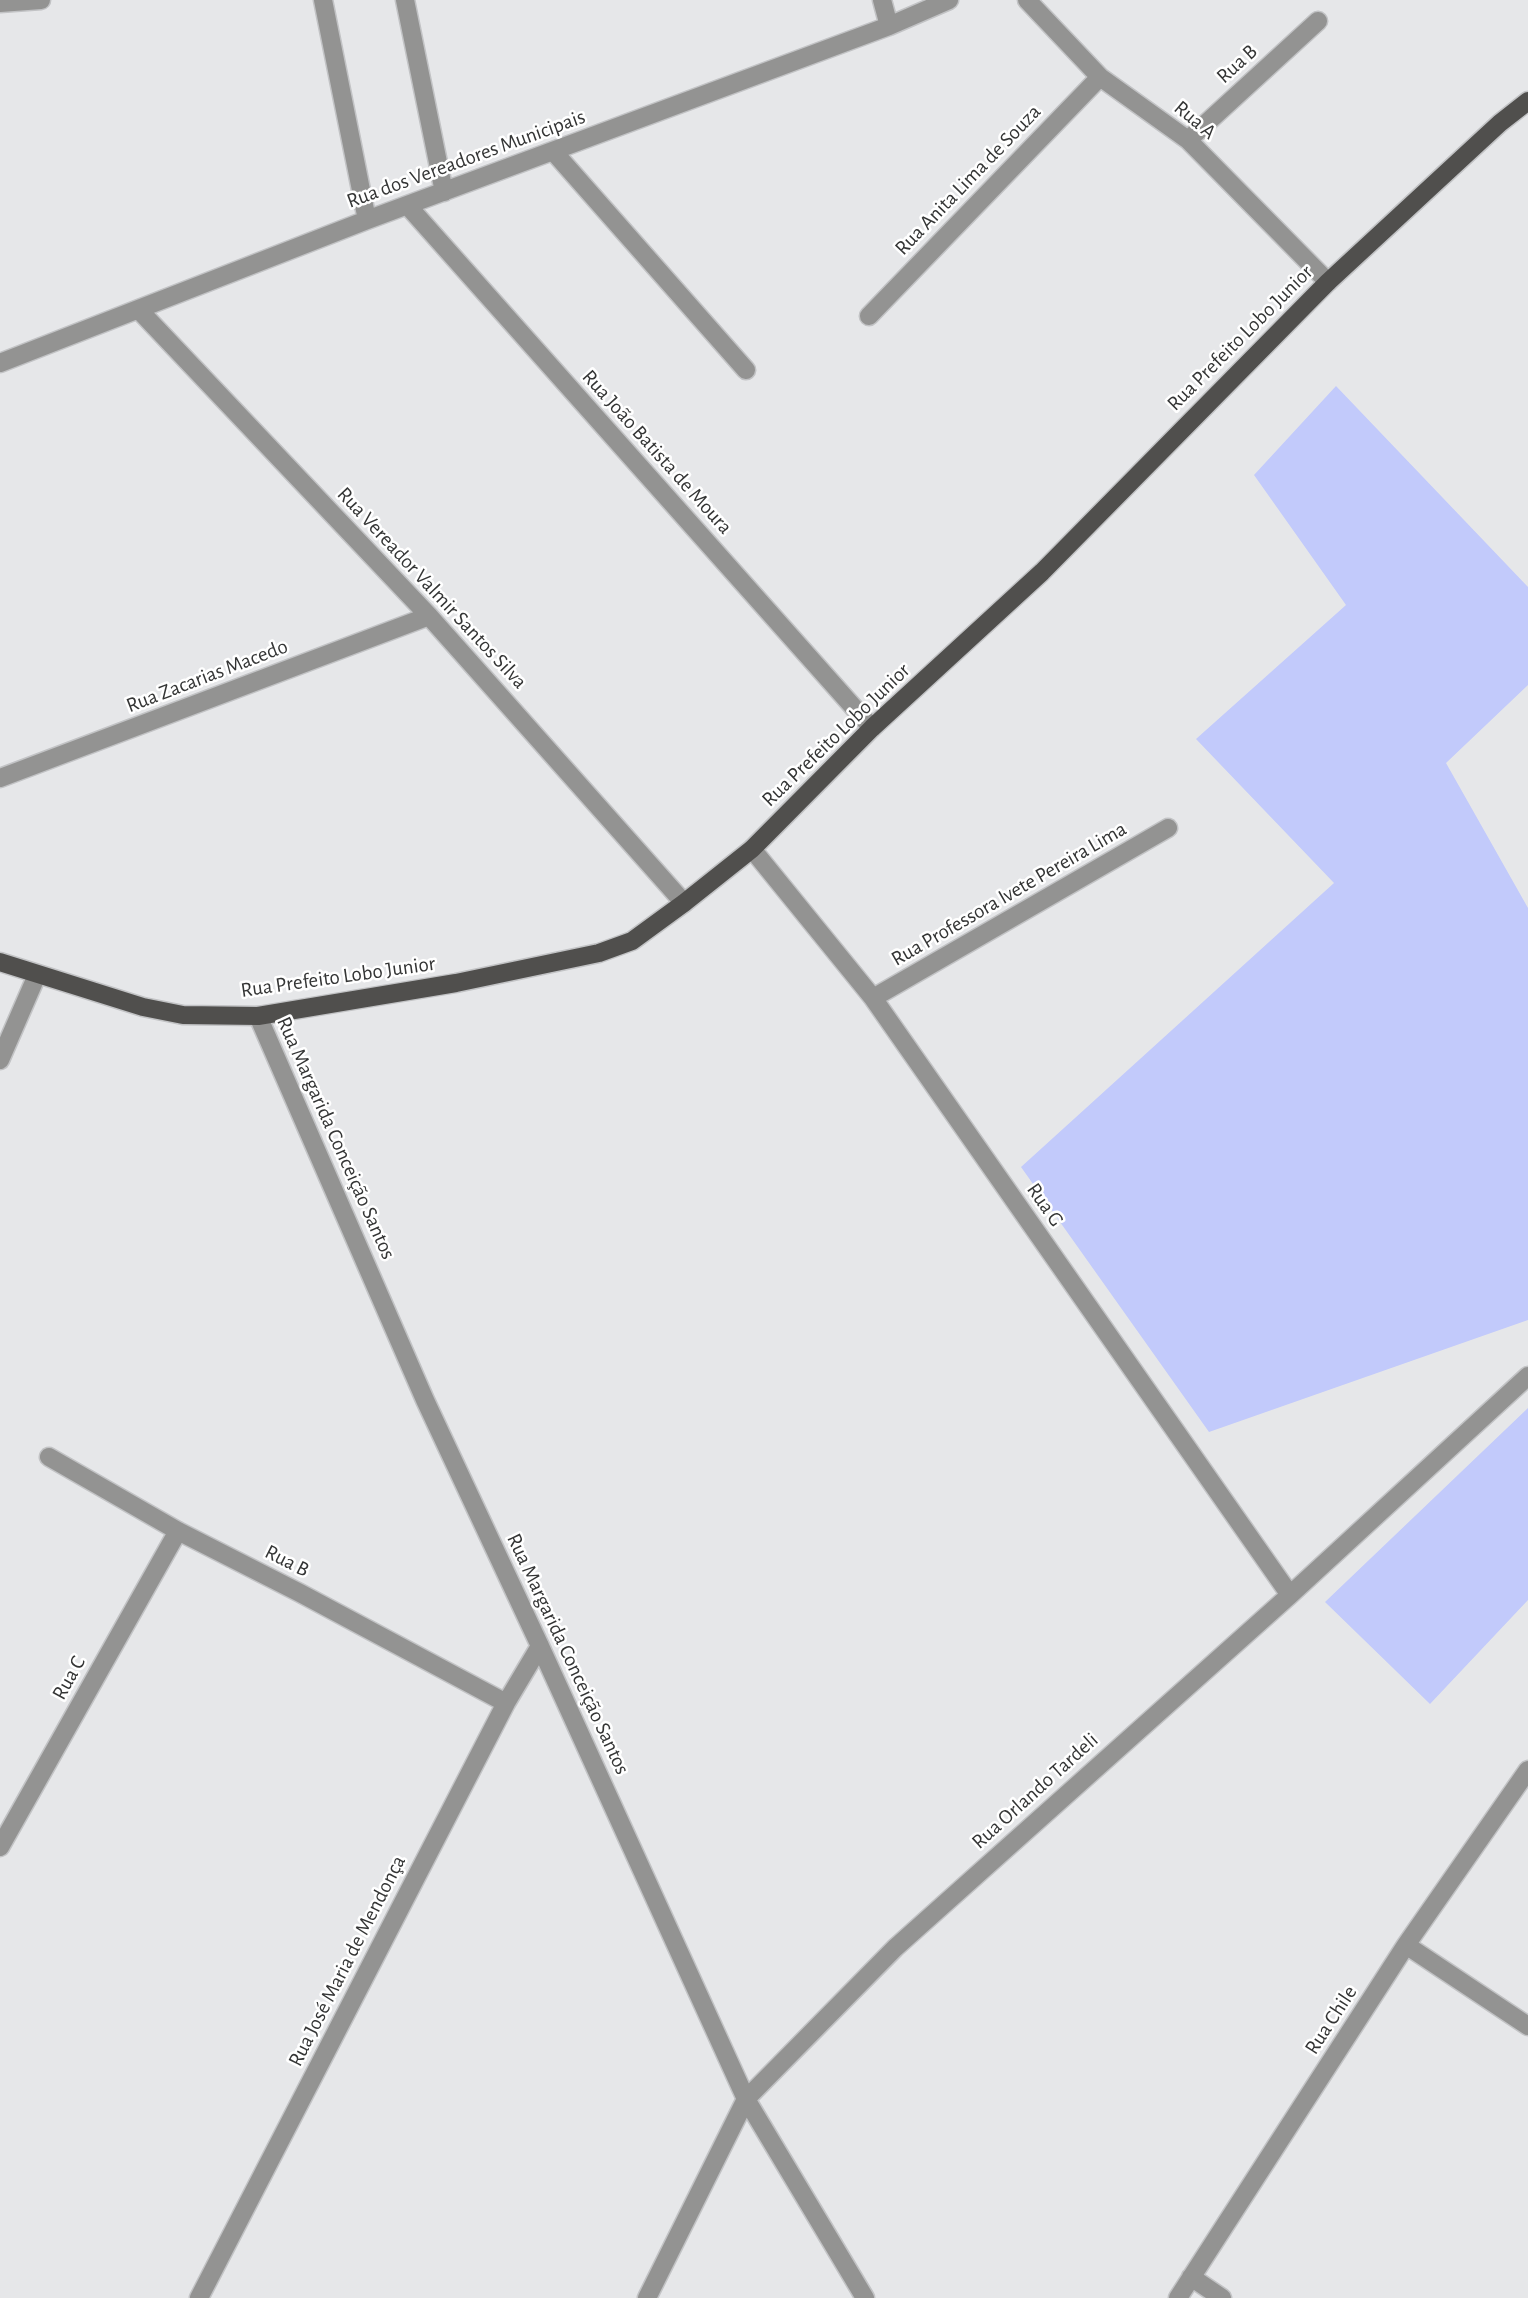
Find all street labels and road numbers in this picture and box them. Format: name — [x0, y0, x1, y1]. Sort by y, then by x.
street label: Rua B — [1211, 39, 1263, 89]
street label: Rua A — [1169, 95, 1221, 145]
street label: Rua Anita Lima de Souza — [890, 99, 1046, 261]
street label: Rua dos Vereadores Municipais — [343, 104, 589, 214]
street label: Rua Prefeito Lobo Junior — [1162, 260, 1318, 416]
street label: Rua João Batista de Moura — [576, 365, 738, 539]
street label: Rua Vereador Valmir Santos Silva — [332, 482, 532, 694]
street label: Rua Zacarias Macedo — [123, 634, 291, 718]
street label: Rua Prefeito Lobo Junior — [757, 658, 915, 812]
street label: Rua Professora Ivete Pereira Lima — [887, 816, 1131, 972]
street label: Rua Prefeito Lobo Junior — [239, 951, 437, 1003]
street label: Rua Margarida Conceição Santos — [271, 1013, 401, 1263]
street label: Rua G — [1021, 1178, 1069, 1232]
street label: Rua Margarida Conceição Santos — [501, 1529, 635, 1779]
street label: Rua B — [261, 1539, 313, 1583]
street label: Rua C — [47, 1652, 91, 1704]
street label: Rua Orlando Tardeli — [967, 1728, 1103, 1854]
street label: Rua José Maria de Mendonça — [283, 1851, 411, 2071]
street label: Rua Chile — [1299, 1981, 1363, 2059]

